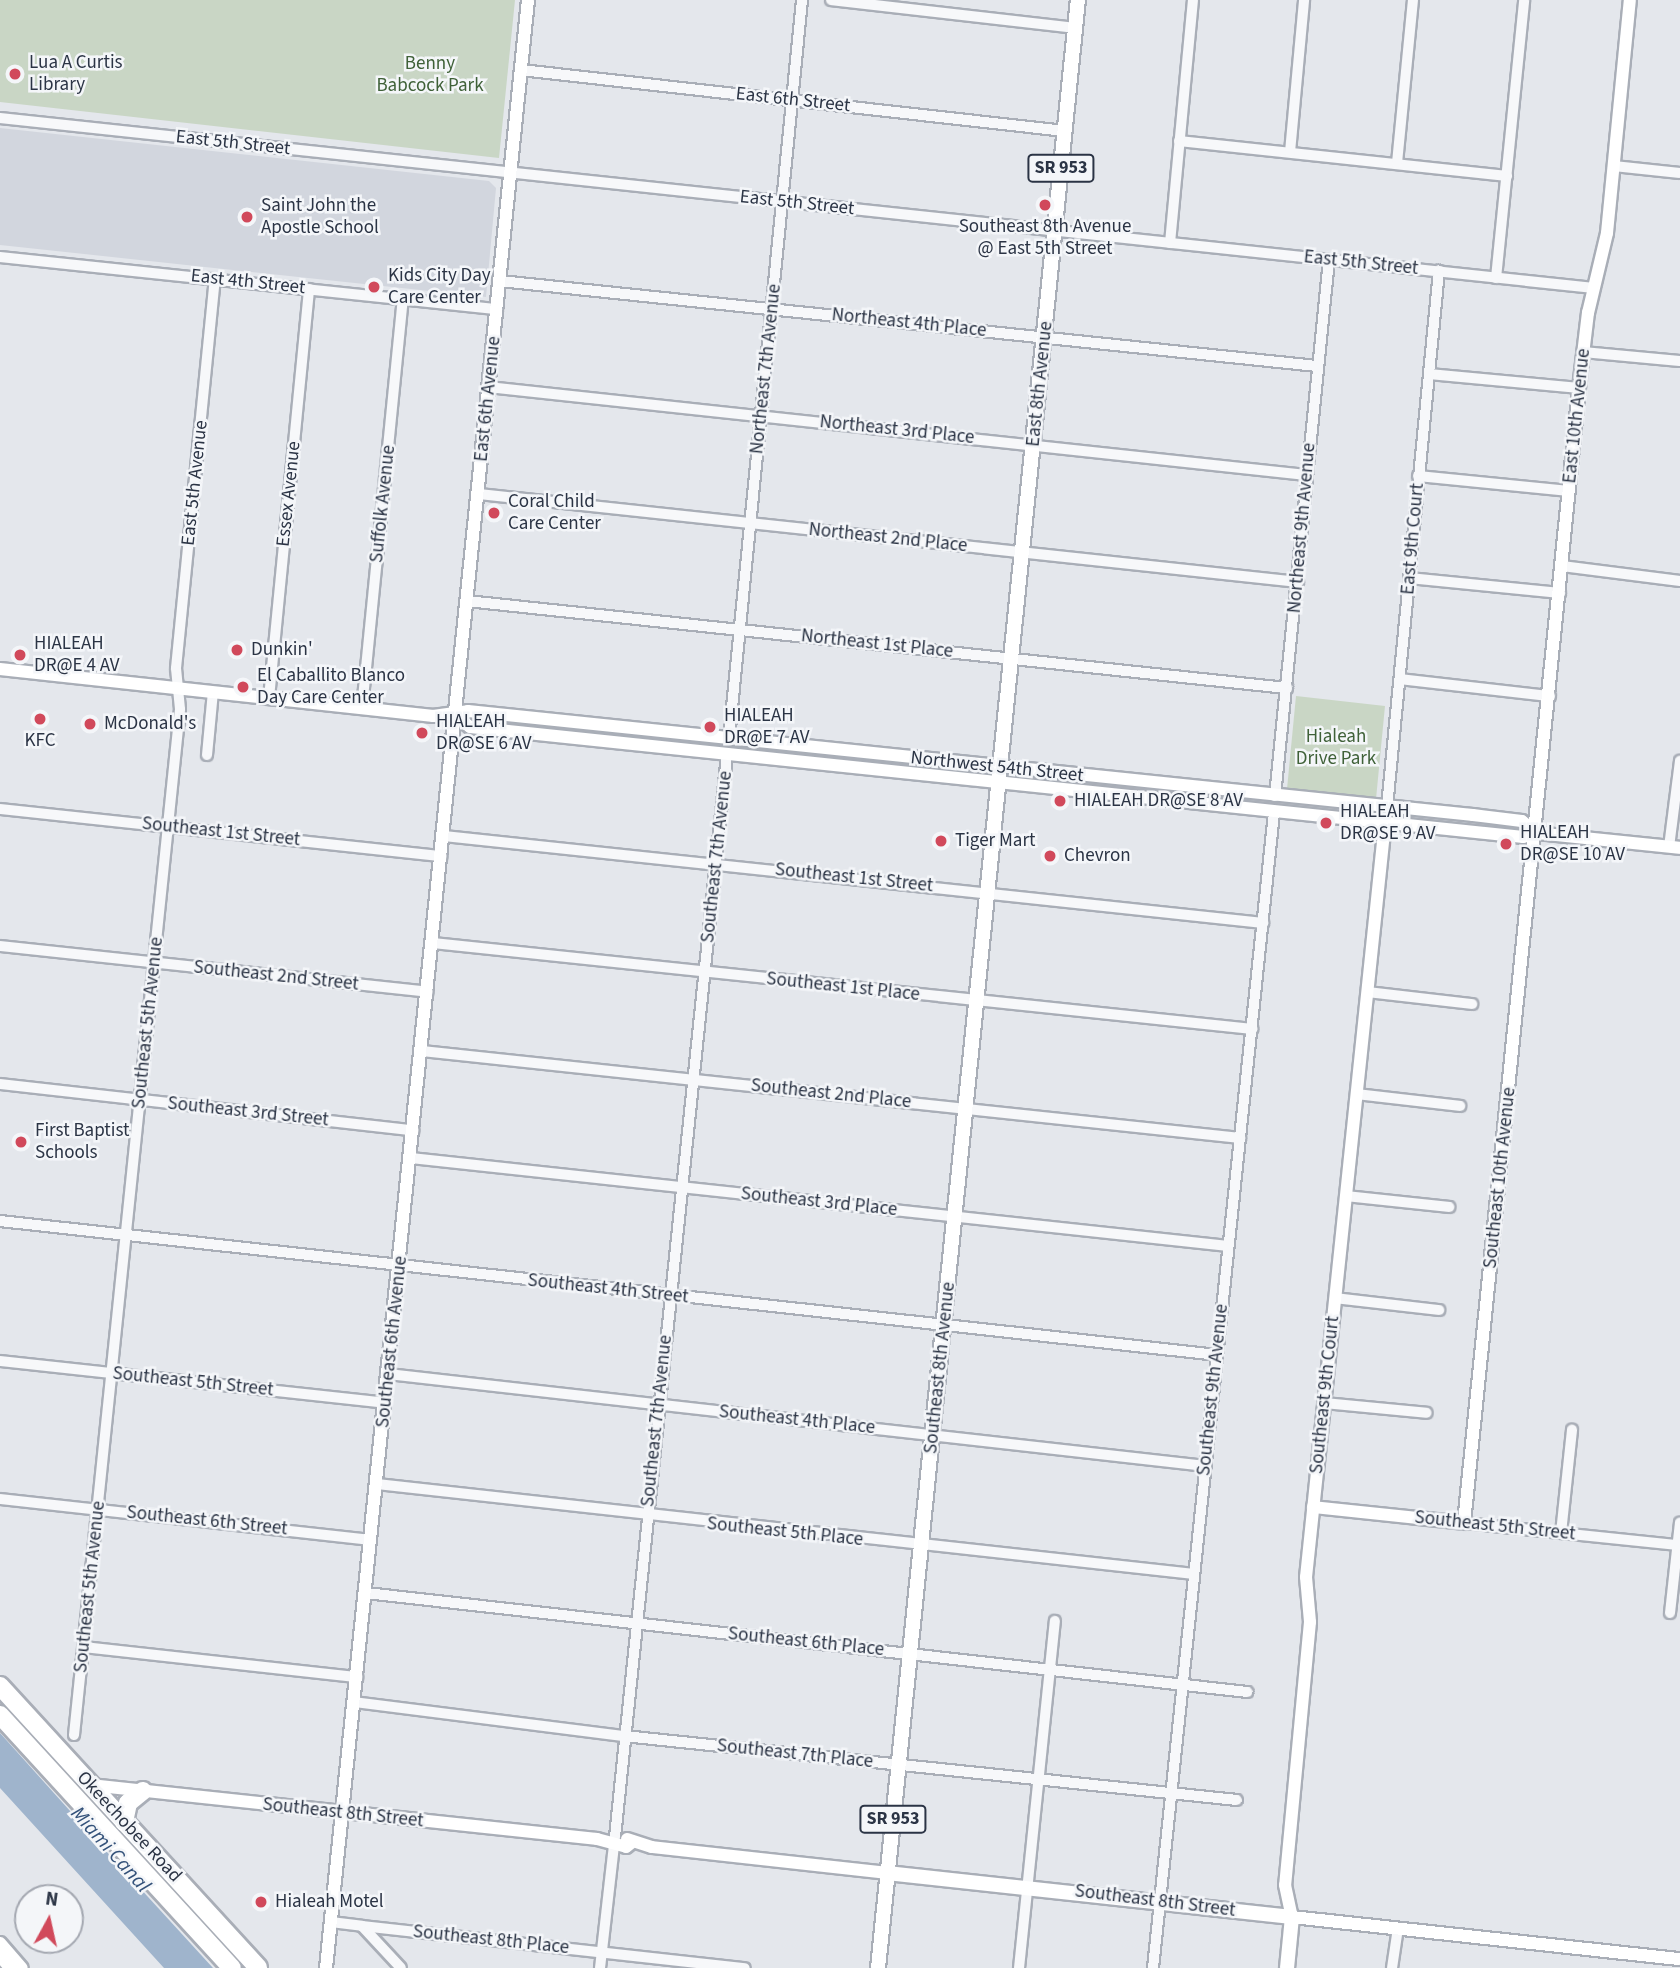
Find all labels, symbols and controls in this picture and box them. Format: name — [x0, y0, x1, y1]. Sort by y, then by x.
place label: Lua A Curtis Library — [29, 52, 123, 96]
park label: Benny Babcock Park — [376, 53, 484, 97]
marker: Lua A Curtis Library — [7, 66, 23, 82]
street label: East 6th Street — [735, 83, 851, 117]
street label: East 5th Street — [175, 126, 291, 160]
road number: SR 953 — [1026, 154, 1096, 182]
street label: East 5th Street — [739, 186, 855, 220]
place label: Saint John the Apostle School — [261, 195, 379, 239]
marker: Southeast 8th Avenue @ East 5th Street — [1037, 197, 1053, 213]
marker: Saint John the Apostle School — [239, 209, 255, 225]
place label: Southeast 8th Avenue @ East 5th Street — [959, 216, 1131, 260]
street label: East 5th Street — [1303, 246, 1419, 280]
street label: East 4th Street — [190, 265, 306, 299]
place label: Kids City Day Care Center — [388, 265, 491, 309]
marker: Kids City Day Care Center — [366, 279, 382, 295]
street label: Northeast 7th Avenue — [746, 283, 786, 455]
street label: Northeast 4th Place — [831, 304, 987, 342]
street label: East 8th Avenue — [1022, 320, 1058, 448]
street label: East 6th Avenue — [470, 335, 506, 463]
street label: East 10th Avenue — [1559, 347, 1595, 485]
street label: Northeast 3rd Place — [818, 411, 976, 449]
street label: East 5th Avenue — [177, 419, 213, 547]
street label: Essex Avenue — [272, 440, 306, 548]
street label: Northeast 9th Avenue — [1283, 442, 1321, 614]
street label: Suffolk Avenue — [365, 444, 401, 564]
street label: East 9th Court — [1397, 482, 1429, 596]
place label: Coral Child Care Center — [508, 491, 601, 535]
marker: Coral Child Care Center — [486, 505, 502, 521]
street label: Northeast 2nd Place — [807, 518, 969, 558]
street label: Northeast 1st Place — [800, 625, 954, 663]
place label: HIALEAH DR@E 4 AV — [34, 633, 119, 677]
place label: Dunkin' — [251, 639, 313, 661]
marker: Dunkin' — [229, 642, 245, 658]
marker: HIALEAH DR@E 4 AV — [12, 647, 28, 663]
place label: El Caballito Blanco Day Care Center — [257, 665, 405, 709]
marker: El Caballito Blanco Day Care Center — [235, 679, 251, 695]
place label: HIALEAH DR@E 7 AV — [724, 705, 809, 749]
marker: KFC — [32, 711, 48, 727]
place label: HIALEAH DR@SE 6 AV — [436, 711, 532, 755]
place label: McDonald's — [104, 713, 196, 735]
marker: McDonald's — [82, 716, 98, 732]
marker: HIALEAH DR@E 7 AV — [702, 719, 718, 735]
marker: HIALEAH DR@SE 6 AV — [414, 725, 430, 741]
park label: Hialeah Drive Park — [1296, 726, 1376, 770]
place label: KFC — [24, 730, 56, 752]
street label: Northwest 54th Street — [909, 747, 1085, 787]
street label: Southeast 7th Avenue — [697, 770, 737, 944]
place label: HIALEAH DR@SE 8 AV — [1074, 790, 1243, 812]
marker: HIALEAH DR@SE 8 AV — [1052, 793, 1068, 809]
place label: HIALEAH DR@SE 9 AV — [1340, 801, 1436, 845]
street label: Southeast 1st Street — [141, 812, 301, 852]
marker: HIALEAH DR@SE 9 AV — [1318, 815, 1334, 831]
place label: HIALEAH DR@SE 10 AV — [1520, 822, 1625, 866]
place label: Tiger Mart — [955, 830, 1035, 852]
marker: Tiger Mart — [933, 833, 949, 849]
marker: HIALEAH DR@SE 10 AV — [1498, 836, 1514, 852]
place label: Chevron — [1064, 845, 1131, 867]
marker: Chevron — [1042, 848, 1058, 864]
street label: Southeast 1st Street — [774, 858, 934, 898]
street label: Southeast 5th Avenue — [128, 936, 168, 1110]
street label: Southeast 2nd Street — [192, 956, 360, 996]
street label: Southeast 1st Place — [765, 968, 921, 1006]
street label: Southeast 2nd Place — [750, 1074, 912, 1114]
street label: Southeast 10th Avenue — [1479, 1086, 1521, 1270]
street label: Southeast 3rd Street — [166, 1092, 330, 1132]
place label: First Baptist Schools — [35, 1120, 129, 1164]
marker: First Baptist Schools — [13, 1134, 29, 1150]
street label: Southeast 3rd Place — [740, 1182, 898, 1222]
street label: Southeast 6th Avenue — [372, 1255, 412, 1429]
street label: Southeast 4th Street — [526, 1269, 690, 1309]
street label: Southeast 8th Avenue — [920, 1281, 960, 1455]
street label: Southeast 9th Avenue — [1193, 1303, 1233, 1477]
street label: Southeast 9th Court — [1305, 1315, 1345, 1475]
street label: Southeast 7th Avenue — [637, 1334, 677, 1508]
street label: Southeast 5th Street — [111, 1362, 275, 1402]
street label: Southeast 4th Place — [718, 1400, 876, 1440]
street label: Southeast 5th Avenue — [70, 1500, 110, 1674]
street label: Southeast 6th Street — [125, 1501, 289, 1541]
street label: Southeast 5th Street — [1413, 1506, 1577, 1546]
street label: Southeast 5th Place — [706, 1512, 864, 1552]
street label: Southeast 6th Place — [727, 1622, 885, 1662]
street label: Southeast 7th Place — [716, 1734, 874, 1774]
street label: Okeechobee Road — [72, 1767, 186, 1887]
street label: Southeast 8th Street — [261, 1793, 425, 1833]
water label: Miami Canal — [66, 1801, 156, 1897]
road number: SR 953 — [858, 1804, 928, 1833]
street label: Southeast 8th Street — [1073, 1880, 1237, 1922]
north arrow — [14, 1884, 84, 1954]
text: N — [44, 1885, 60, 1914]
place label: Hialeah Motel — [275, 1891, 384, 1913]
marker: Hialeah Motel — [253, 1894, 269, 1910]
street label: Southeast 8th Place — [412, 1920, 570, 1960]

